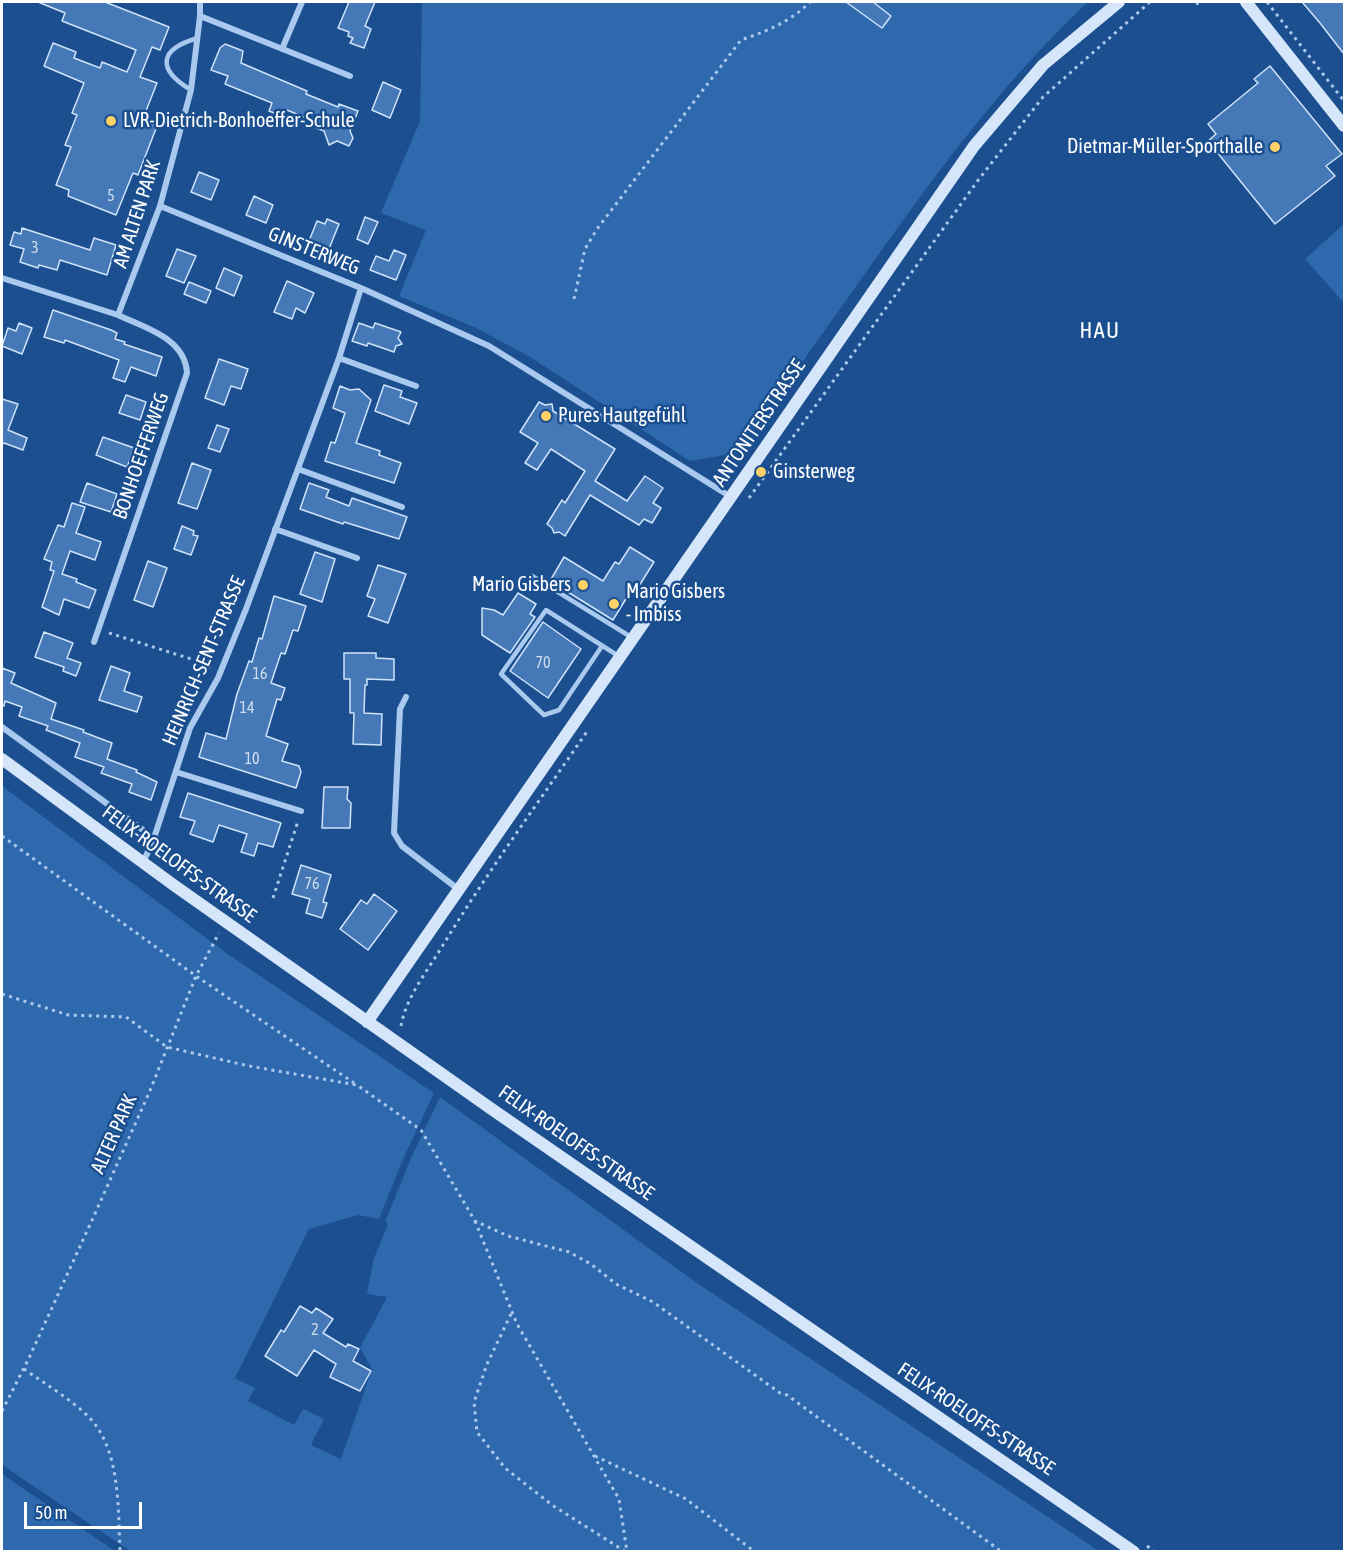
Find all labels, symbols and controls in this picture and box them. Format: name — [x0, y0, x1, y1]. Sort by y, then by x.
place label: LVR-Dietrich-Bonhoeffer-Schule — [123, 109, 355, 133]
marker: LVR-Dietrich-Bonhoeffer-Schule — [104, 114, 118, 128]
place label: Dietmar-Müller-Sporthalle — [1067, 135, 1263, 159]
marker: Dietmar-Müller-Sporthalle — [1268, 140, 1282, 154]
street label: AM ALTEN PARK — [108, 157, 166, 271]
house number: 5 — [107, 186, 115, 206]
street label: GINSTERWEG — [265, 222, 363, 280]
house number: 3 — [31, 238, 39, 258]
district label: HAU — [1079, 318, 1121, 344]
street label: ANTONITERSTRASSE — [708, 355, 810, 491]
street label: BONHOEFFERWEG — [108, 389, 174, 523]
place label: Pures Hautgefühl — [558, 404, 686, 428]
marker: Pures Hautgefühl — [539, 409, 553, 423]
place label: Ginsterweg — [773, 460, 855, 484]
marker: Ginsterweg — [754, 465, 768, 479]
street label: HEINRICH-SENT-STRASSE — [157, 573, 251, 749]
place label: Mario Gisbers — [472, 573, 571, 597]
marker: Mario Gisbers — [576, 578, 590, 592]
place label: Mario Gisbers - Imbiss — [626, 580, 725, 627]
marker: Mario Gisbers - Imbiss — [607, 597, 621, 611]
house number: 70 — [535, 653, 551, 673]
house number: 16 — [252, 664, 268, 684]
house number: 14 — [239, 698, 255, 718]
house number: 10 — [244, 749, 260, 769]
street label: FELIX-ROELOFFS-STRASSE — [97, 800, 261, 928]
house number: 76 — [304, 874, 320, 894]
street label: FELIX-ROELOFFS-STRASSE — [494, 1080, 658, 1206]
street label: ALTER PARK — [86, 1091, 142, 1177]
house number: 2 — [311, 1320, 319, 1340]
street label: FELIX-ROELOFFS-STRASSE — [893, 1358, 1059, 1480]
scale bar — [27, 1490, 146, 1528]
text: 50 m — [35, 1502, 67, 1523]

